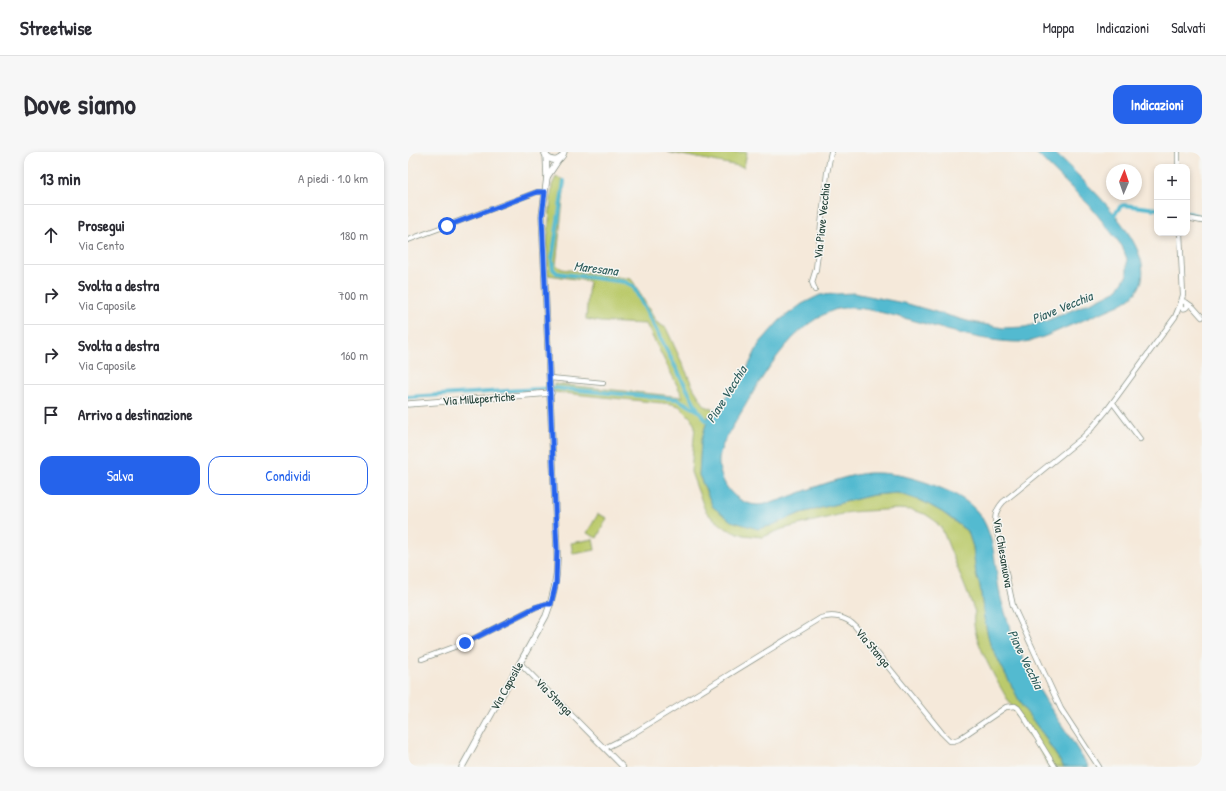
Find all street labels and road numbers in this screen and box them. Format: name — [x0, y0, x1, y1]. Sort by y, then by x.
street label: Via Piave Vecchia — [809, 182, 834, 259]
street label: Via Millepertiche — [442, 387, 516, 410]
street label: Via Chiesanuova — [989, 517, 1018, 589]
street label: Via Stanga — [852, 624, 895, 671]
street label: Via Caposile — [486, 658, 527, 713]
street label: Via Stanga — [532, 674, 577, 719]

